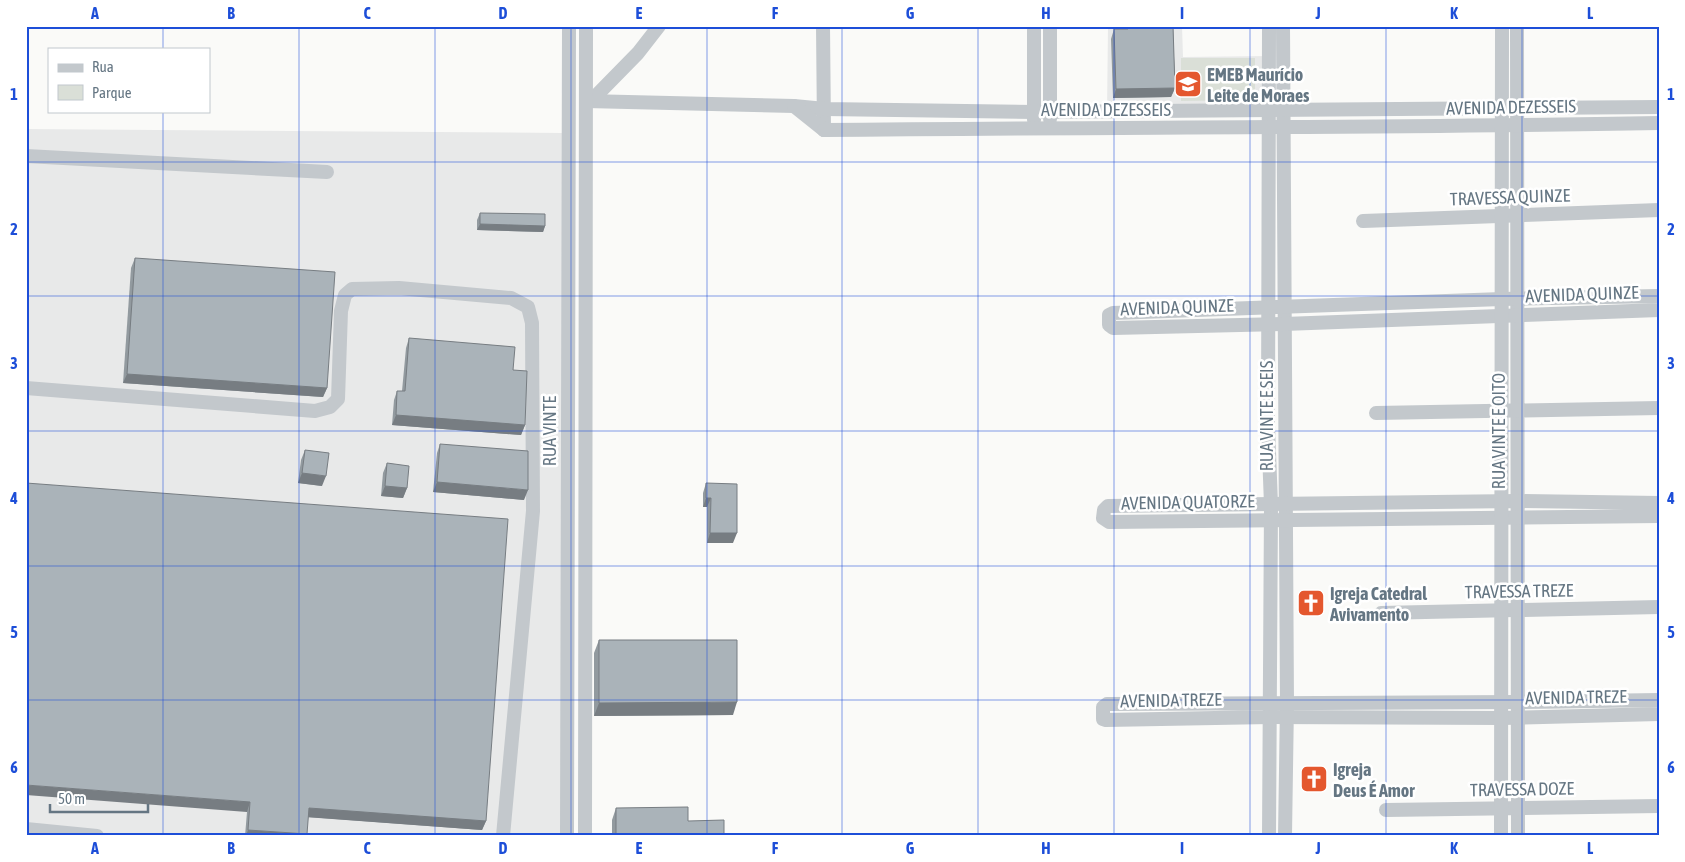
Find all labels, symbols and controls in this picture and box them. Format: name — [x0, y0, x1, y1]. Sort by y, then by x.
text: A — [90, 4, 99, 22]
text: B — [227, 4, 235, 22]
text: C — [363, 4, 371, 22]
text: D — [499, 4, 508, 22]
text: E — [636, 4, 643, 22]
text: F — [772, 4, 779, 22]
text: G — [906, 4, 915, 22]
text: H — [1041, 4, 1051, 22]
text: I — [1180, 4, 1184, 22]
text: J — [1314, 4, 1321, 22]
text: K — [1450, 4, 1458, 22]
text: L — [1587, 4, 1594, 22]
legend — [48, 48, 210, 112]
text: Rua — [92, 58, 114, 75]
place label: EMEB Maurício Leite de Moraes — [1207, 64, 1310, 106]
school or university icon: EMEB Maurício Leite de Moraes — [1173, 69, 1203, 99]
text: Parque — [92, 84, 132, 101]
text: 1 — [10, 85, 18, 103]
text: 1 — [1667, 85, 1675, 103]
street label: AVENIDA DEZESSEIS — [1446, 95, 1577, 119]
street label: AVENIDA DEZESSEIS — [1041, 99, 1171, 120]
street label: TRAVESSA QUINZE — [1449, 184, 1571, 210]
text: 2 — [10, 220, 18, 238]
text: 2 — [1667, 220, 1675, 238]
street label: AVENIDA QUINZE — [1525, 282, 1639, 306]
street label: AVENIDA QUINZE — [1120, 295, 1234, 319]
text: 3 — [10, 354, 18, 372]
text: 3 — [1667, 354, 1675, 372]
street label: RUA VINTE E SEIS — [1256, 360, 1277, 471]
street label: RUA VINTE E OITO — [1488, 373, 1509, 489]
street label: RUA VINTE — [539, 395, 560, 466]
text: 4 — [9, 489, 18, 507]
text: 4 — [1666, 489, 1675, 507]
street label: AVENIDA QUATORZE — [1121, 490, 1255, 514]
street label: TRAVESSA TREZE — [1465, 580, 1574, 602]
place label: Igreja Catedral Avivamento — [1329, 583, 1427, 625]
church icon: Igreja Catedral Avivamento — [1296, 588, 1326, 618]
text: 5 — [10, 623, 18, 641]
text: 5 — [1667, 623, 1675, 641]
street label: AVENIDA TREZE — [1525, 686, 1627, 708]
street label: AVENIDA TREZE — [1120, 689, 1222, 711]
text: 6 — [10, 758, 18, 776]
text: 6 — [1667, 758, 1675, 776]
place label: Igreja Deus É Amor — [1333, 759, 1415, 801]
church icon: Igreja Deus É Amor — [1299, 764, 1329, 794]
street label: TRAVESSA DOZE — [1470, 778, 1575, 800]
scale bar — [50, 782, 148, 814]
text: 50 m — [58, 790, 85, 807]
text: A — [90, 839, 99, 857]
text: B — [227, 839, 235, 857]
text: C — [363, 839, 371, 857]
text: D — [499, 839, 508, 857]
text: E — [636, 839, 643, 857]
text: F — [772, 839, 779, 857]
text: G — [906, 839, 915, 857]
text: H — [1041, 839, 1051, 857]
text: I — [1180, 839, 1184, 857]
text: J — [1314, 839, 1321, 857]
text: K — [1450, 839, 1458, 857]
text: L — [1587, 839, 1594, 857]

